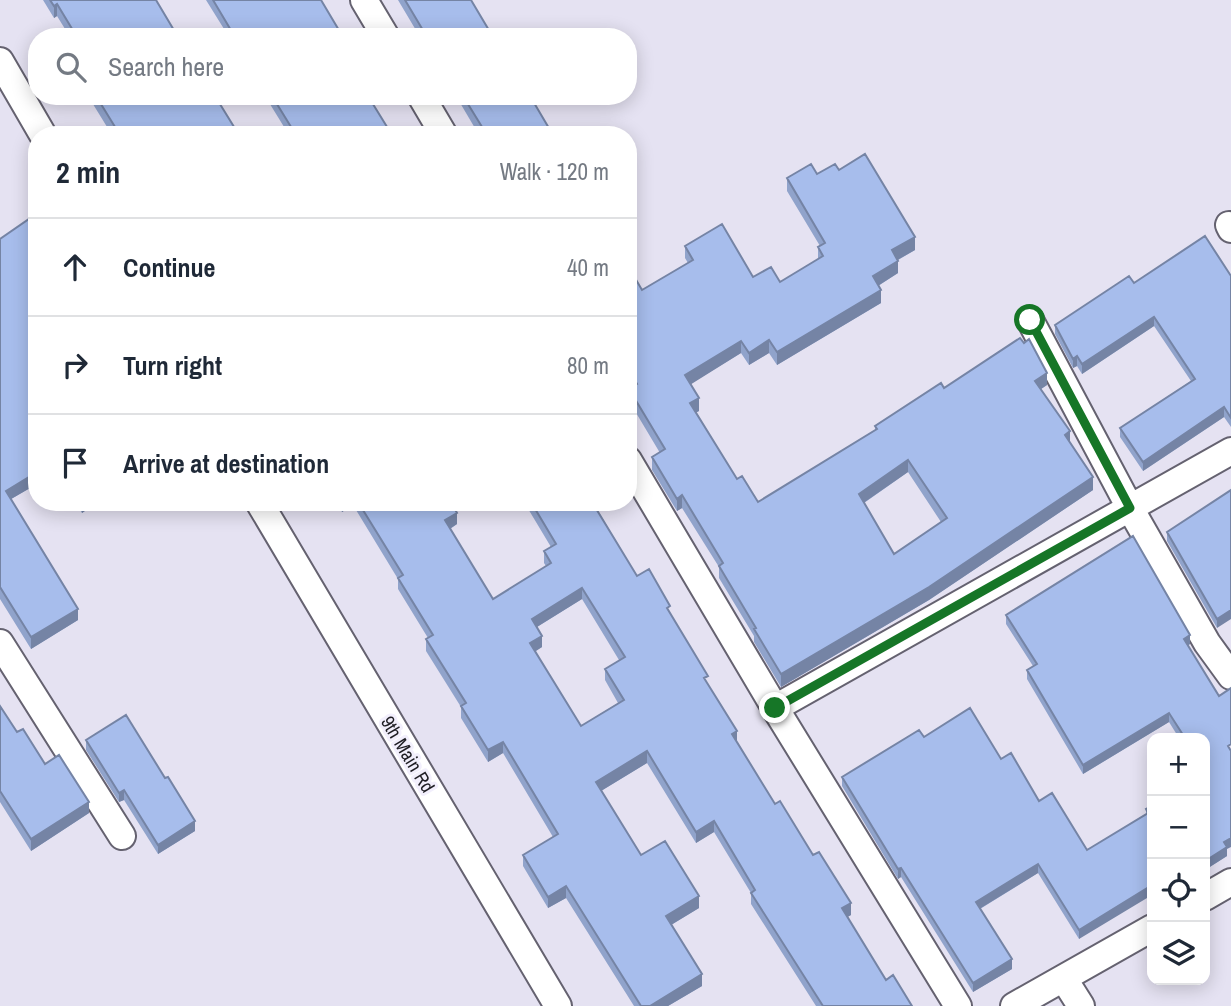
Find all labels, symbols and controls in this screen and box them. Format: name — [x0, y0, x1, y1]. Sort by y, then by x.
search box — [28, 28, 637, 105]
icon: search — [52, 48, 90, 86]
text: Search here — [108, 49, 224, 84]
text: 2 min — [56, 152, 120, 192]
text: Walk · 120 m — [500, 156, 609, 187]
icon: ahead — [56, 248, 94, 286]
text: Continue — [123, 250, 215, 285]
text: 40 m — [567, 252, 609, 283]
route start — [1014, 304, 1045, 335]
icon: right — [56, 346, 94, 384]
text: Turn right — [123, 348, 222, 383]
text: 80 m — [567, 350, 609, 381]
icon: arrive — [56, 444, 94, 482]
text: Arrive at destination — [123, 446, 329, 481]
route end — [759, 692, 790, 723]
street label: 9th Main Rd — [375, 711, 441, 797]
map controls — [1147, 733, 1210, 985]
button: + — [1147, 733, 1210, 796]
button: − — [1147, 796, 1210, 859]
button: locate — [1147, 859, 1210, 922]
button: layers — [1147, 922, 1210, 985]

